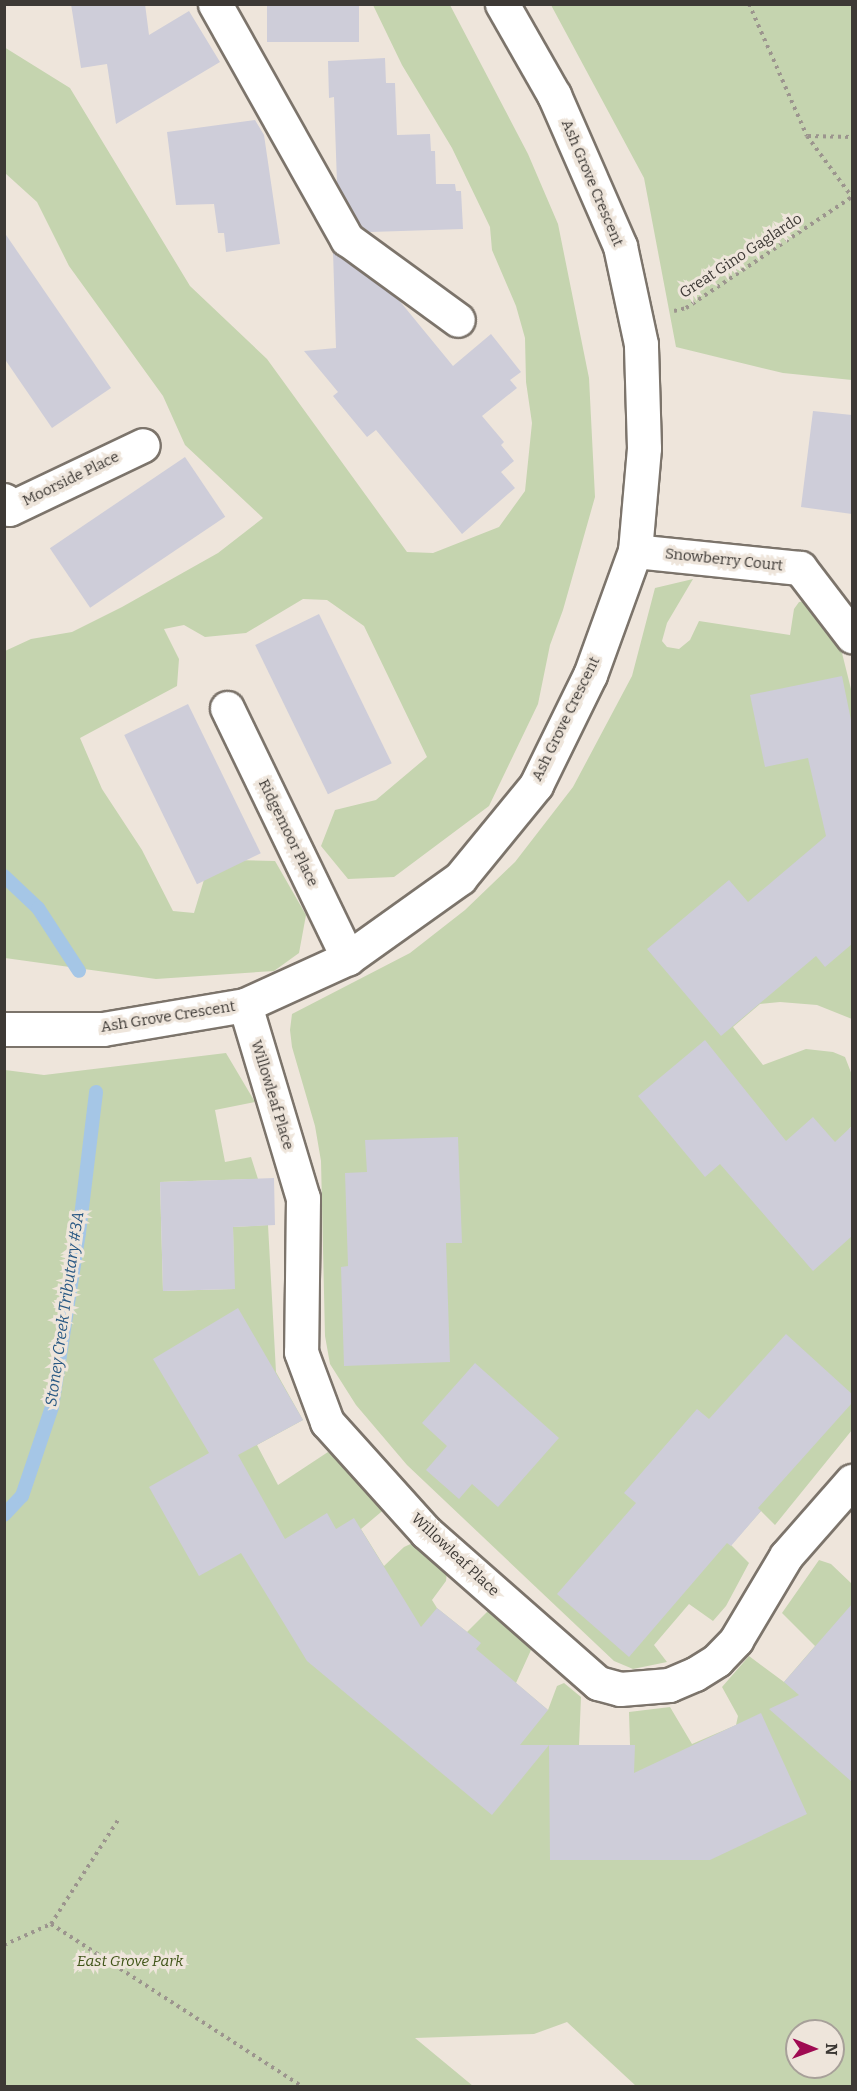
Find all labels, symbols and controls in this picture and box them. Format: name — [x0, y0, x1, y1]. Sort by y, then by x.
street label: Ash Grove Crescent — [557, 117, 627, 249]
street label: Great Gino Gaglardo — [676, 210, 806, 302]
street label: Moorside Place — [20, 448, 122, 510]
street label: Snowberry Court — [664, 545, 784, 575]
street label: Ash Grove Crescent — [528, 654, 604, 784]
street label: Ridgemoor Place — [254, 776, 322, 890]
street label: Ash Grove Crescent — [100, 997, 236, 1037]
street label: Willowleaf Place — [247, 1038, 297, 1152]
water label: Stoney Creek Tributary #3A — [42, 1210, 88, 1408]
street label: Willowleaf Place — [407, 1510, 503, 1600]
park label: East Grove Park — [77, 1953, 183, 1971]
north arrow — [785, 2019, 845, 2079]
text: N — [822, 2043, 841, 2056]

